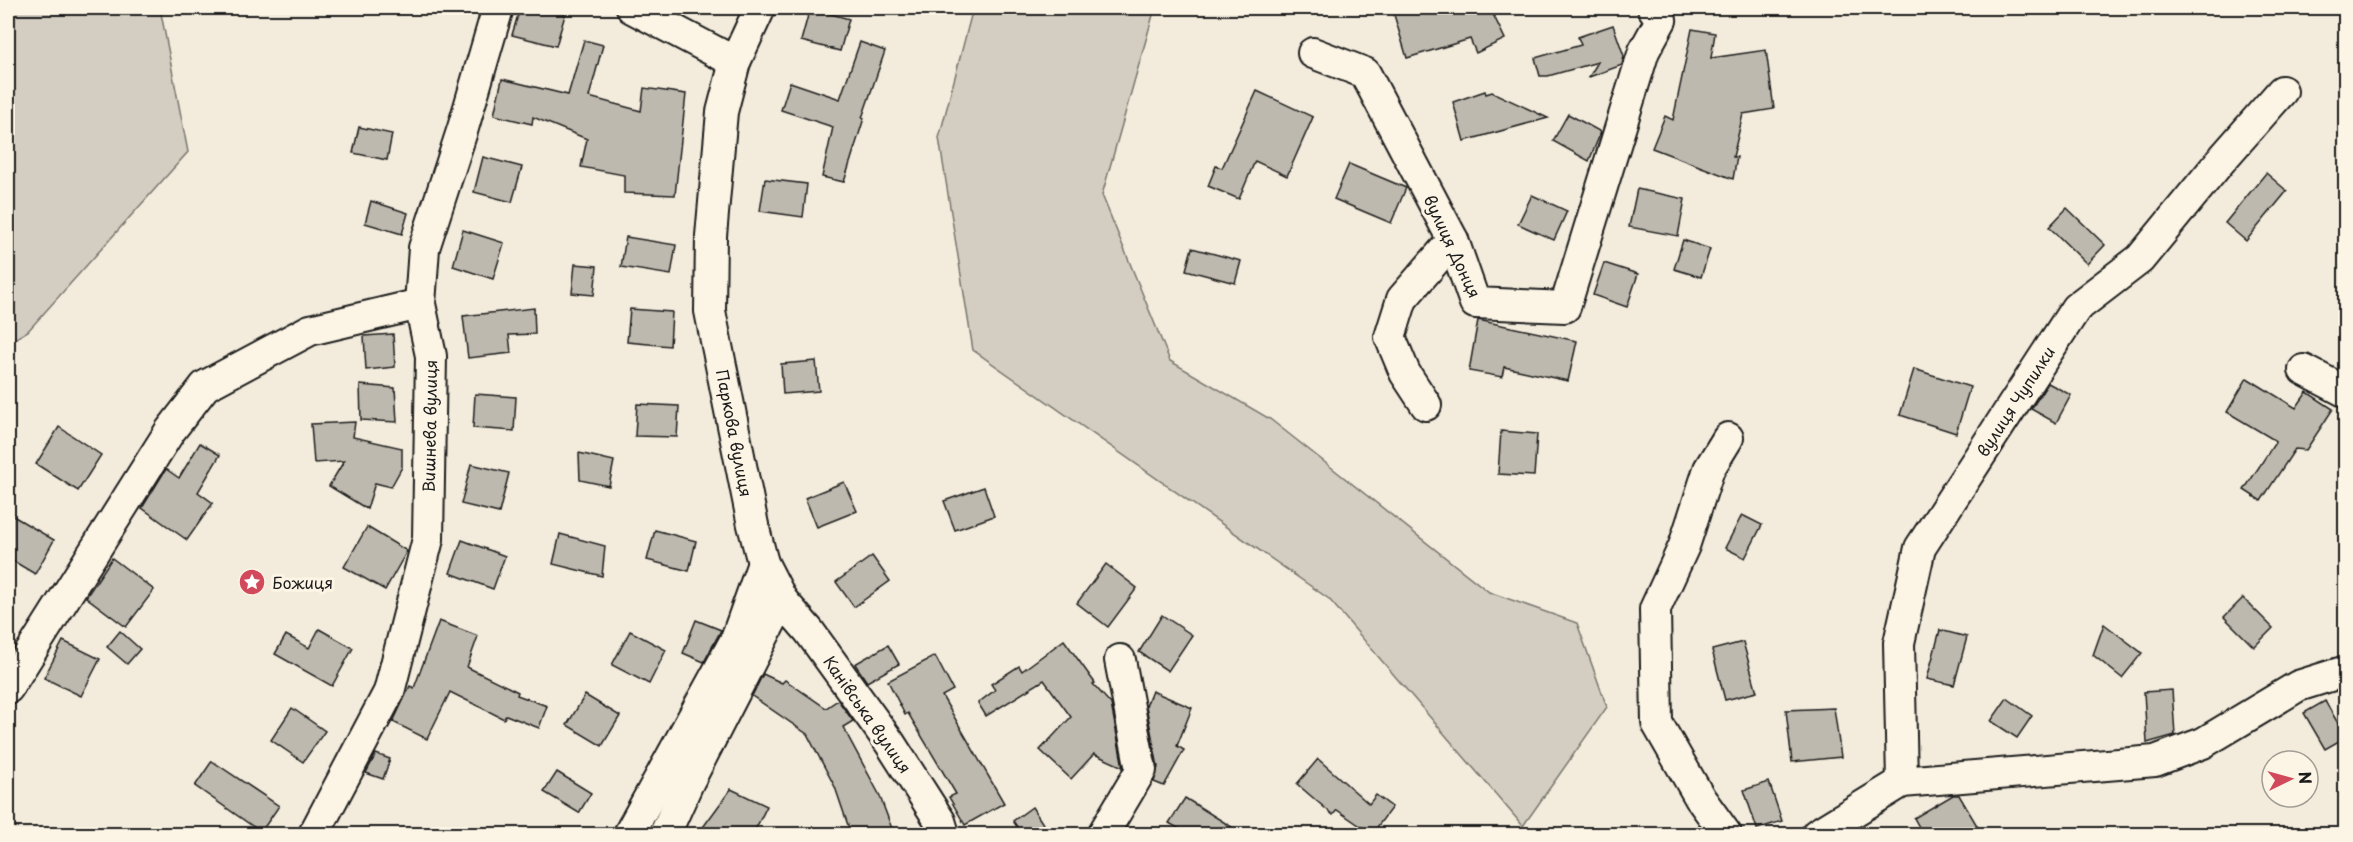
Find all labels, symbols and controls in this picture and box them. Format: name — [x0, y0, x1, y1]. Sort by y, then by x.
street label: вулиця Донця — [1419, 191, 1487, 301]
street label: вулиця Чупилки — [1970, 341, 2060, 461]
street label: Вишнева вулиця — [416, 360, 442, 492]
street label: Паркова вулиця — [711, 367, 759, 499]
place icon: Божиця — [237, 567, 267, 597]
place label: Божиця — [272, 570, 333, 594]
street label: Канівська вулиця — [818, 650, 918, 778]
north arrow — [2260, 749, 2320, 809]
text: N — [2293, 770, 2318, 785]

